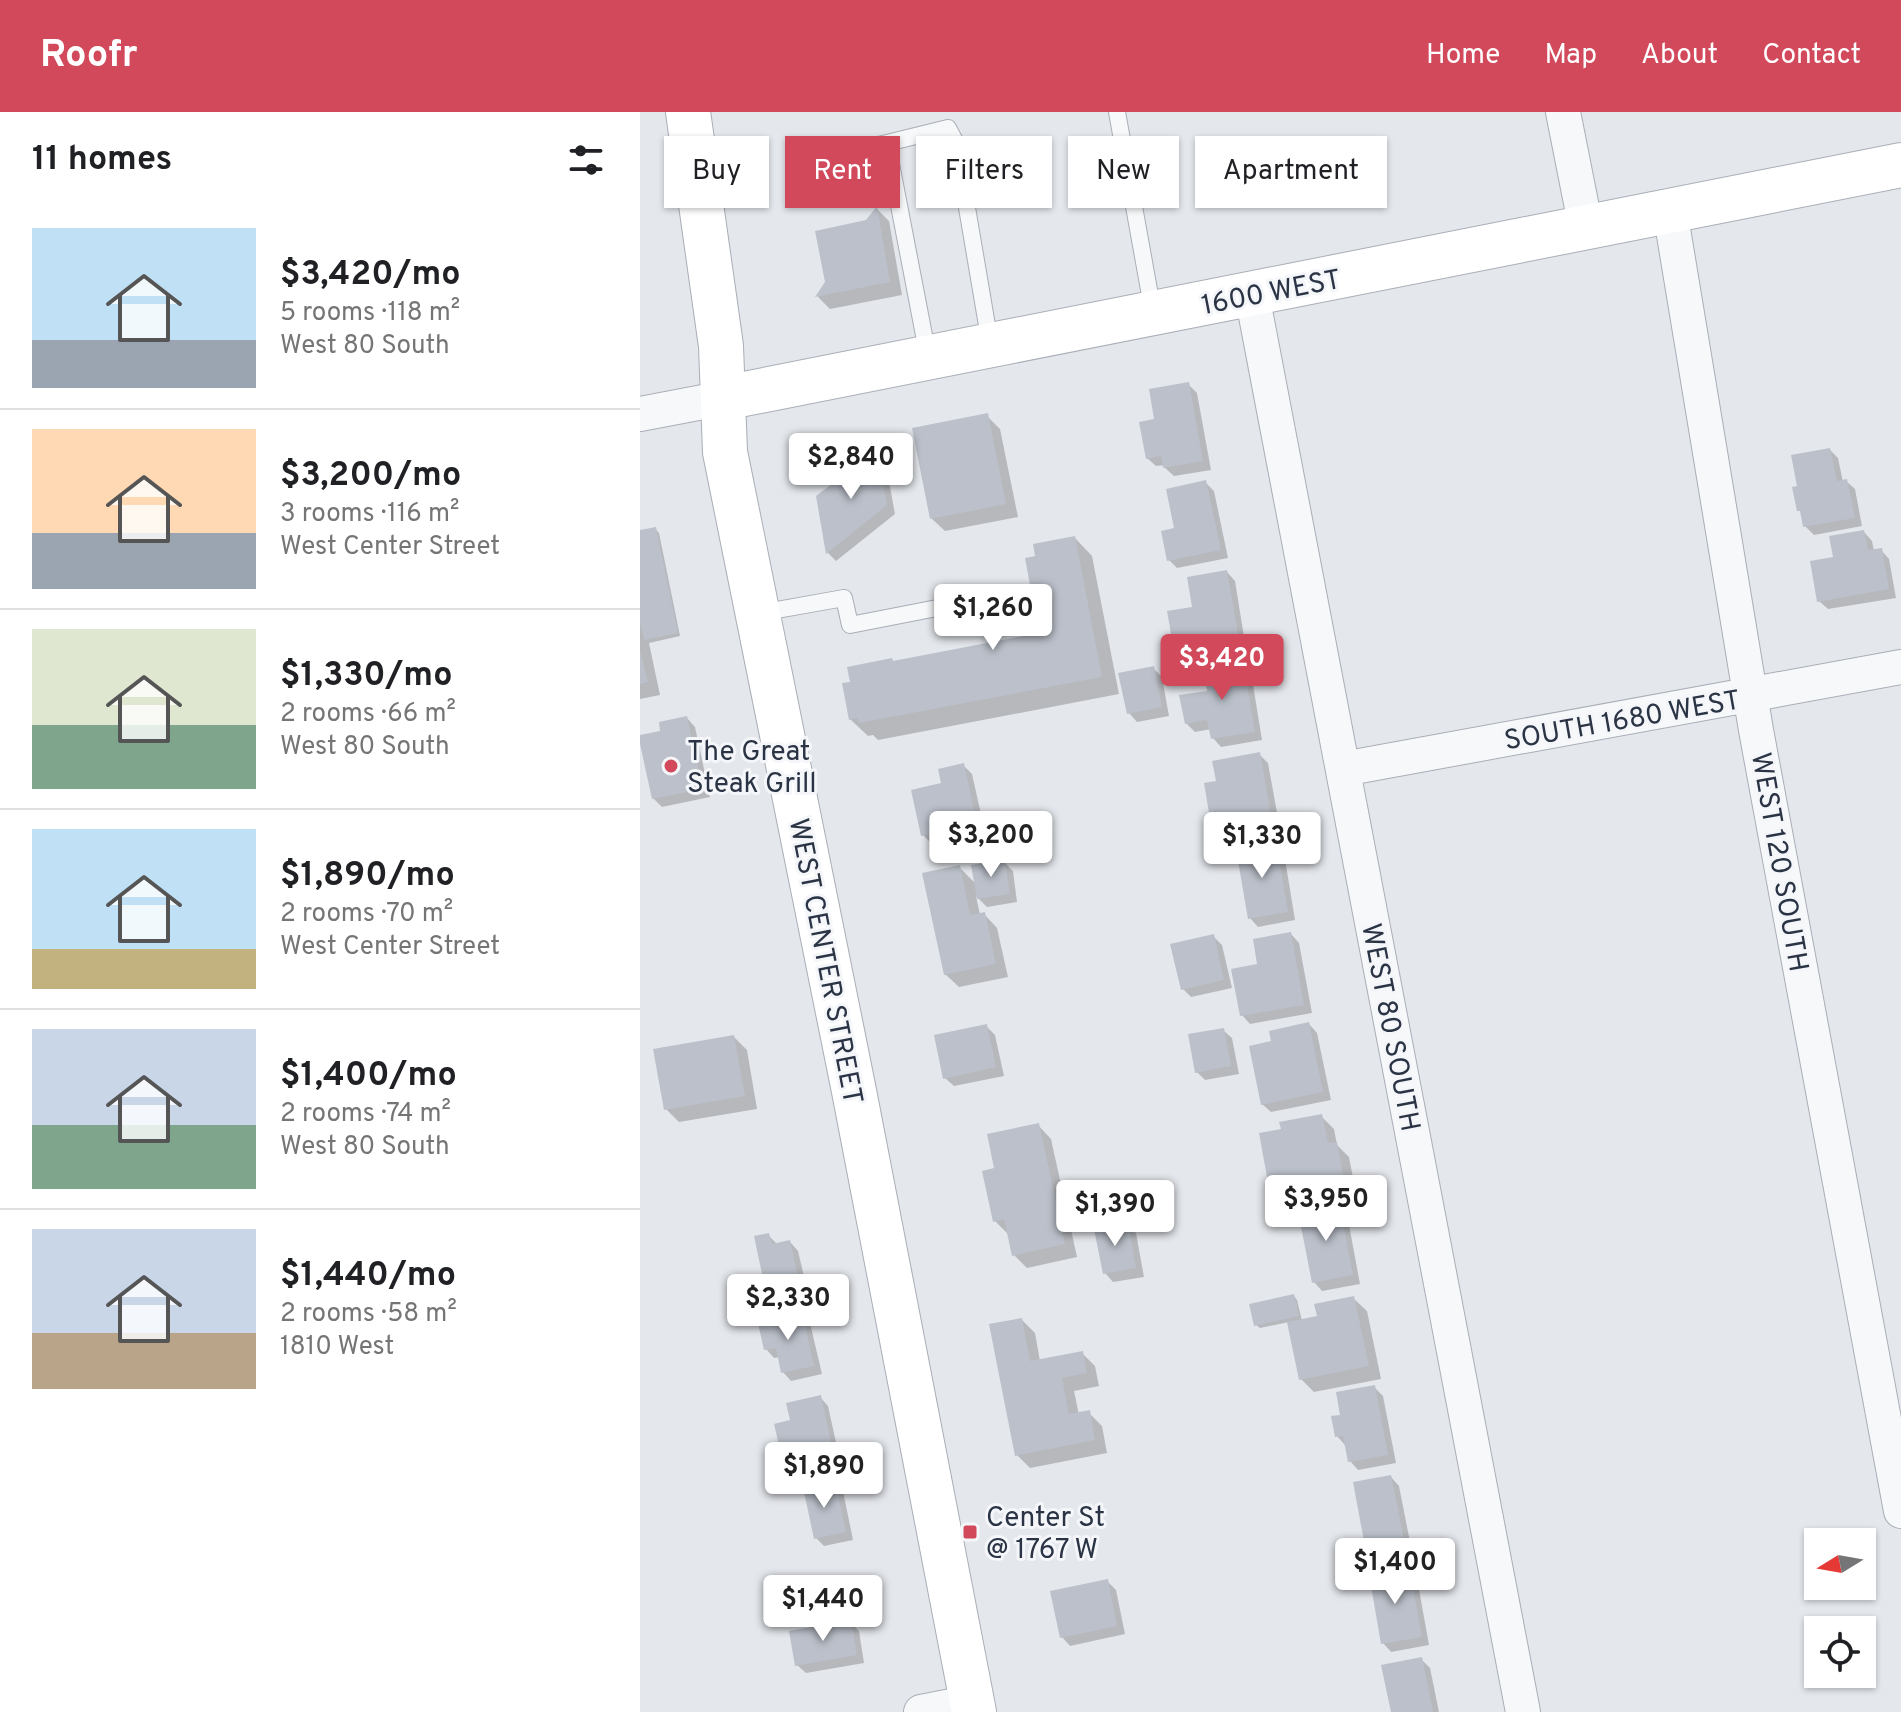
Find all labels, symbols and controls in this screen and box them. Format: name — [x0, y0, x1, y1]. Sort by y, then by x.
text: Roofr — [40, 32, 138, 81]
text: Home — [1426, 38, 1500, 74]
text: Map — [1544, 38, 1597, 74]
text: About — [1641, 38, 1718, 74]
text: Contact — [1762, 38, 1861, 74]
chip: Buy — [664, 136, 769, 208]
chip: Rent — [785, 136, 900, 208]
chip: Filters — [916, 136, 1052, 208]
chip: New — [1068, 136, 1179, 208]
chip: Apartment — [1195, 136, 1387, 208]
icon: filters — [564, 138, 608, 182]
text: 11 homes — [32, 139, 172, 182]
text: $3,420/mo — [280, 254, 461, 297]
icon: home — [96, 260, 192, 356]
street label: 1600 WEST — [1199, 263, 1344, 325]
text: 5 rooms · 118 m² — [280, 297, 460, 330]
text: West 80 South — [280, 330, 450, 363]
pin: $2,840 — [786, 433, 916, 501]
text: $2,840 — [807, 442, 895, 475]
text: $3,200/mo — [280, 455, 461, 498]
icon: home — [96, 461, 192, 557]
text: 3 rooms · 116 m² — [280, 498, 459, 531]
text: West Center Street — [280, 531, 500, 564]
pin: $1,260 — [928, 584, 1058, 652]
text: $1,260 — [952, 593, 1034, 626]
pin: $3,420 — [1157, 634, 1287, 702]
text: $3,420 — [1179, 643, 1265, 676]
text: $1,330/mo — [280, 655, 453, 698]
icon: home — [96, 661, 192, 757]
street label: SOUTH 1680 WEST — [1502, 683, 1743, 760]
text: 2 rooms · 66 m² — [280, 698, 456, 731]
text: West 80 South — [280, 731, 450, 764]
place label: The Great Steak Grill — [687, 735, 817, 803]
street label: WEST 120 SOUTH — [1741, 750, 1815, 975]
marker: The Great Steak Grill — [662, 757, 680, 775]
pin: $3,200 — [926, 811, 1056, 879]
pin: $1,330 — [1197, 812, 1327, 880]
street label: WEST CENTER STREET — [779, 815, 869, 1108]
text: $3,200 — [947, 820, 1035, 853]
text: $1,330 — [1222, 821, 1302, 854]
text: $1,890/mo — [280, 855, 455, 898]
icon: home — [96, 861, 192, 957]
text: 2 rooms · 70 m² — [280, 898, 453, 931]
street label: WEST 80 SOUTH — [1351, 920, 1427, 1135]
text: West Center Street — [280, 931, 500, 964]
text: $1,400/mo — [280, 1055, 457, 1098]
icon: home — [96, 1061, 192, 1157]
text: 2 rooms · 74 m² — [280, 1098, 451, 1131]
text: West 80 South — [280, 1131, 450, 1164]
pin: $3,950 — [1261, 1175, 1391, 1243]
pin: $1,390 — [1050, 1180, 1180, 1248]
text: $3,950 — [1283, 1184, 1369, 1217]
text: $1,390 — [1074, 1189, 1156, 1222]
text: $1,440/mo — [280, 1255, 456, 1298]
icon: home — [96, 1261, 192, 1357]
pin: $2,330 — [723, 1274, 853, 1342]
text: $2,330 — [745, 1283, 831, 1316]
text: 2 rooms · 58 m² — [280, 1298, 457, 1331]
text: 1810 West — [280, 1331, 394, 1364]
pin: $1,890 — [759, 1442, 889, 1510]
text: $1,890 — [783, 1451, 865, 1484]
place label: Center St @ 1767 W — [986, 1501, 1105, 1569]
marker: Center St @ 1767 W — [961, 1523, 979, 1541]
north arrow — [1804, 1528, 1876, 1600]
map controls — [1804, 1528, 1876, 1688]
pin: $1,400 — [1330, 1538, 1460, 1606]
text: $1,400 — [1353, 1547, 1437, 1580]
pin: $1,440 — [758, 1575, 888, 1643]
text: $1,440 — [781, 1584, 865, 1617]
button: locate — [1804, 1616, 1876, 1688]

